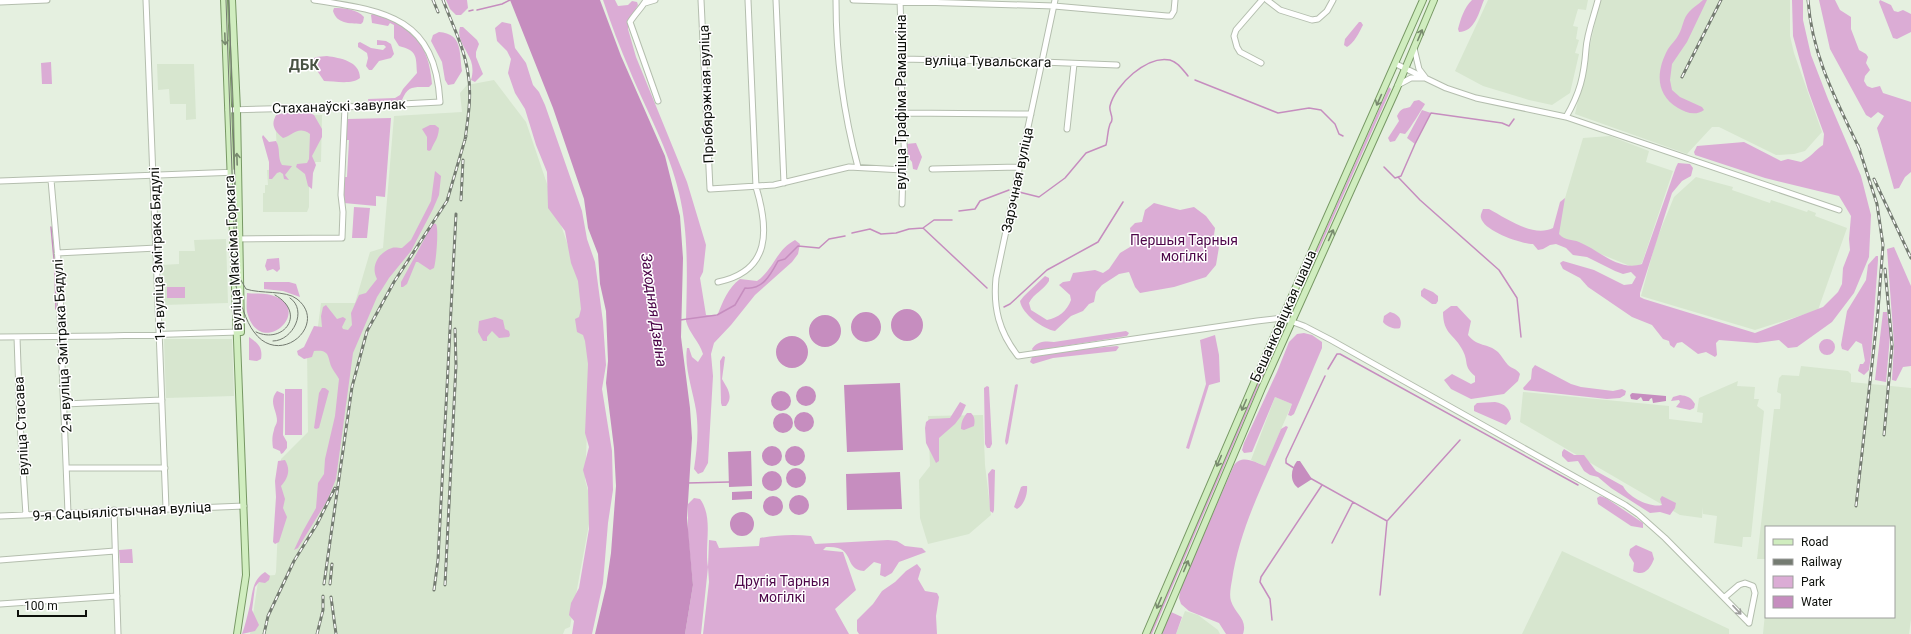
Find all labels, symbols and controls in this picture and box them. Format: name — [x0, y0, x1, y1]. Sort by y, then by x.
street label: вуліца Трафіма Рамашкіна — [893, 14, 909, 190]
street label: Прыбярэжная вуліца — [696, 24, 716, 164]
one-way arrow — [1416, 29, 1424, 41]
one-way arrow — [222, 32, 229, 45]
street label: вуліца Тувальскага — [925, 52, 1051, 70]
district label: ДБК — [289, 56, 319, 74]
one-way arrow — [1375, 94, 1383, 106]
street label: Стаханаўскі завулак — [272, 96, 407, 116]
street label: Зарэчная вуліца — [998, 126, 1036, 234]
one-way arrow — [234, 153, 241, 166]
street label: 1-я вуліца Змітрака Бядулі — [146, 167, 168, 341]
street label: вуліца Максіма Горкага — [221, 175, 245, 331]
one-way arrow — [1328, 229, 1335, 241]
park label: Першыя Тарныя могілкі — [1130, 232, 1238, 264]
street label: Бешанковіцкая шаша — [1247, 248, 1319, 384]
water label: Заходняя Дзвіна — [637, 252, 671, 368]
street label: 2-я вуліца Змітрака Бядулі — [49, 259, 75, 433]
street label: вуліца Стасава — [10, 376, 32, 476]
one-way arrow — [1239, 398, 1247, 410]
one-way arrow — [1215, 455, 1222, 467]
street label: 9-я Сацыялістычная вуліца — [32, 498, 212, 524]
legend — [1765, 526, 1895, 618]
text: Road — [1801, 535, 1829, 549]
text: Railway — [1801, 555, 1842, 569]
one-way arrow — [1183, 560, 1190, 572]
park label: Другія Тарныя могілкі — [735, 573, 829, 605]
text: Park — [1801, 575, 1826, 589]
scale bar — [18, 592, 86, 618]
text: Water — [1801, 595, 1832, 609]
one-way arrow — [1154, 597, 1162, 609]
text: 100 m — [24, 599, 58, 613]
one-way arrow — [1732, 604, 1741, 614]

